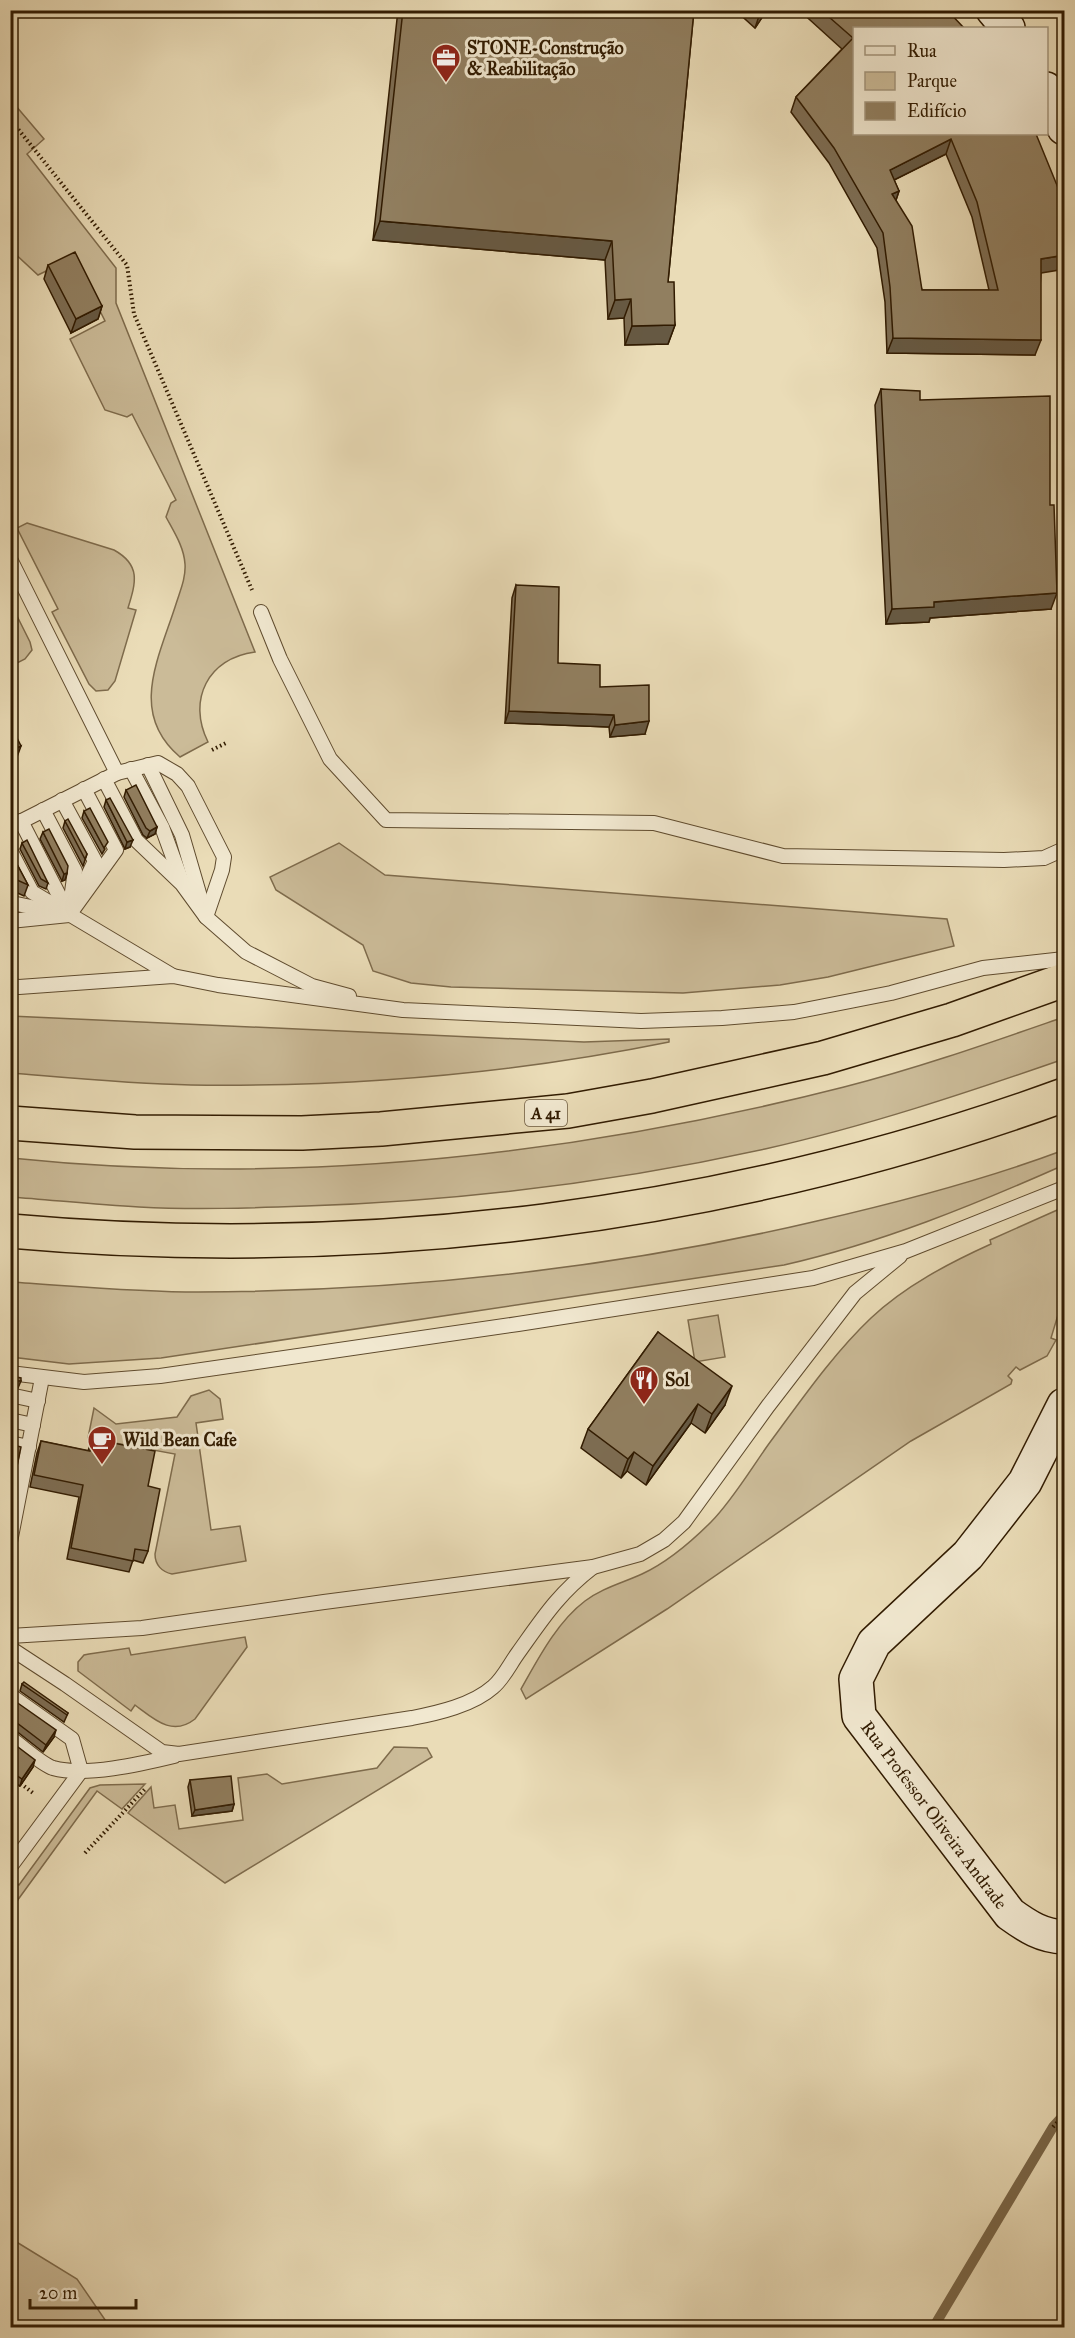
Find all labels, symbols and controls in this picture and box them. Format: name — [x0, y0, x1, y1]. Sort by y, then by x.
legend — [853, 27, 1048, 135]
place label: STONE-Construção & Reabilitação — [467, 37, 624, 81]
text: Rua — [907, 40, 937, 62]
office icon: STONE-Construção & Reabilitação — [430, 42, 462, 84]
text: Parque — [907, 70, 957, 93]
text: Edifício — [907, 100, 966, 122]
road number: A 41 — [525, 1100, 567, 1126]
restaurant icon: Sol — [628, 1364, 660, 1406]
place label: Sol — [665, 1369, 690, 1391]
cafe icon: Wild Bean Cafe — [86, 1424, 118, 1466]
place label: Wild Bean Cafe — [123, 1429, 237, 1451]
street label: Rua Professor Oliveira Andrade — [856, 1716, 1012, 1914]
scale bar — [30, 2272, 136, 2310]
text: 20 m — [39, 2282, 77, 2304]

